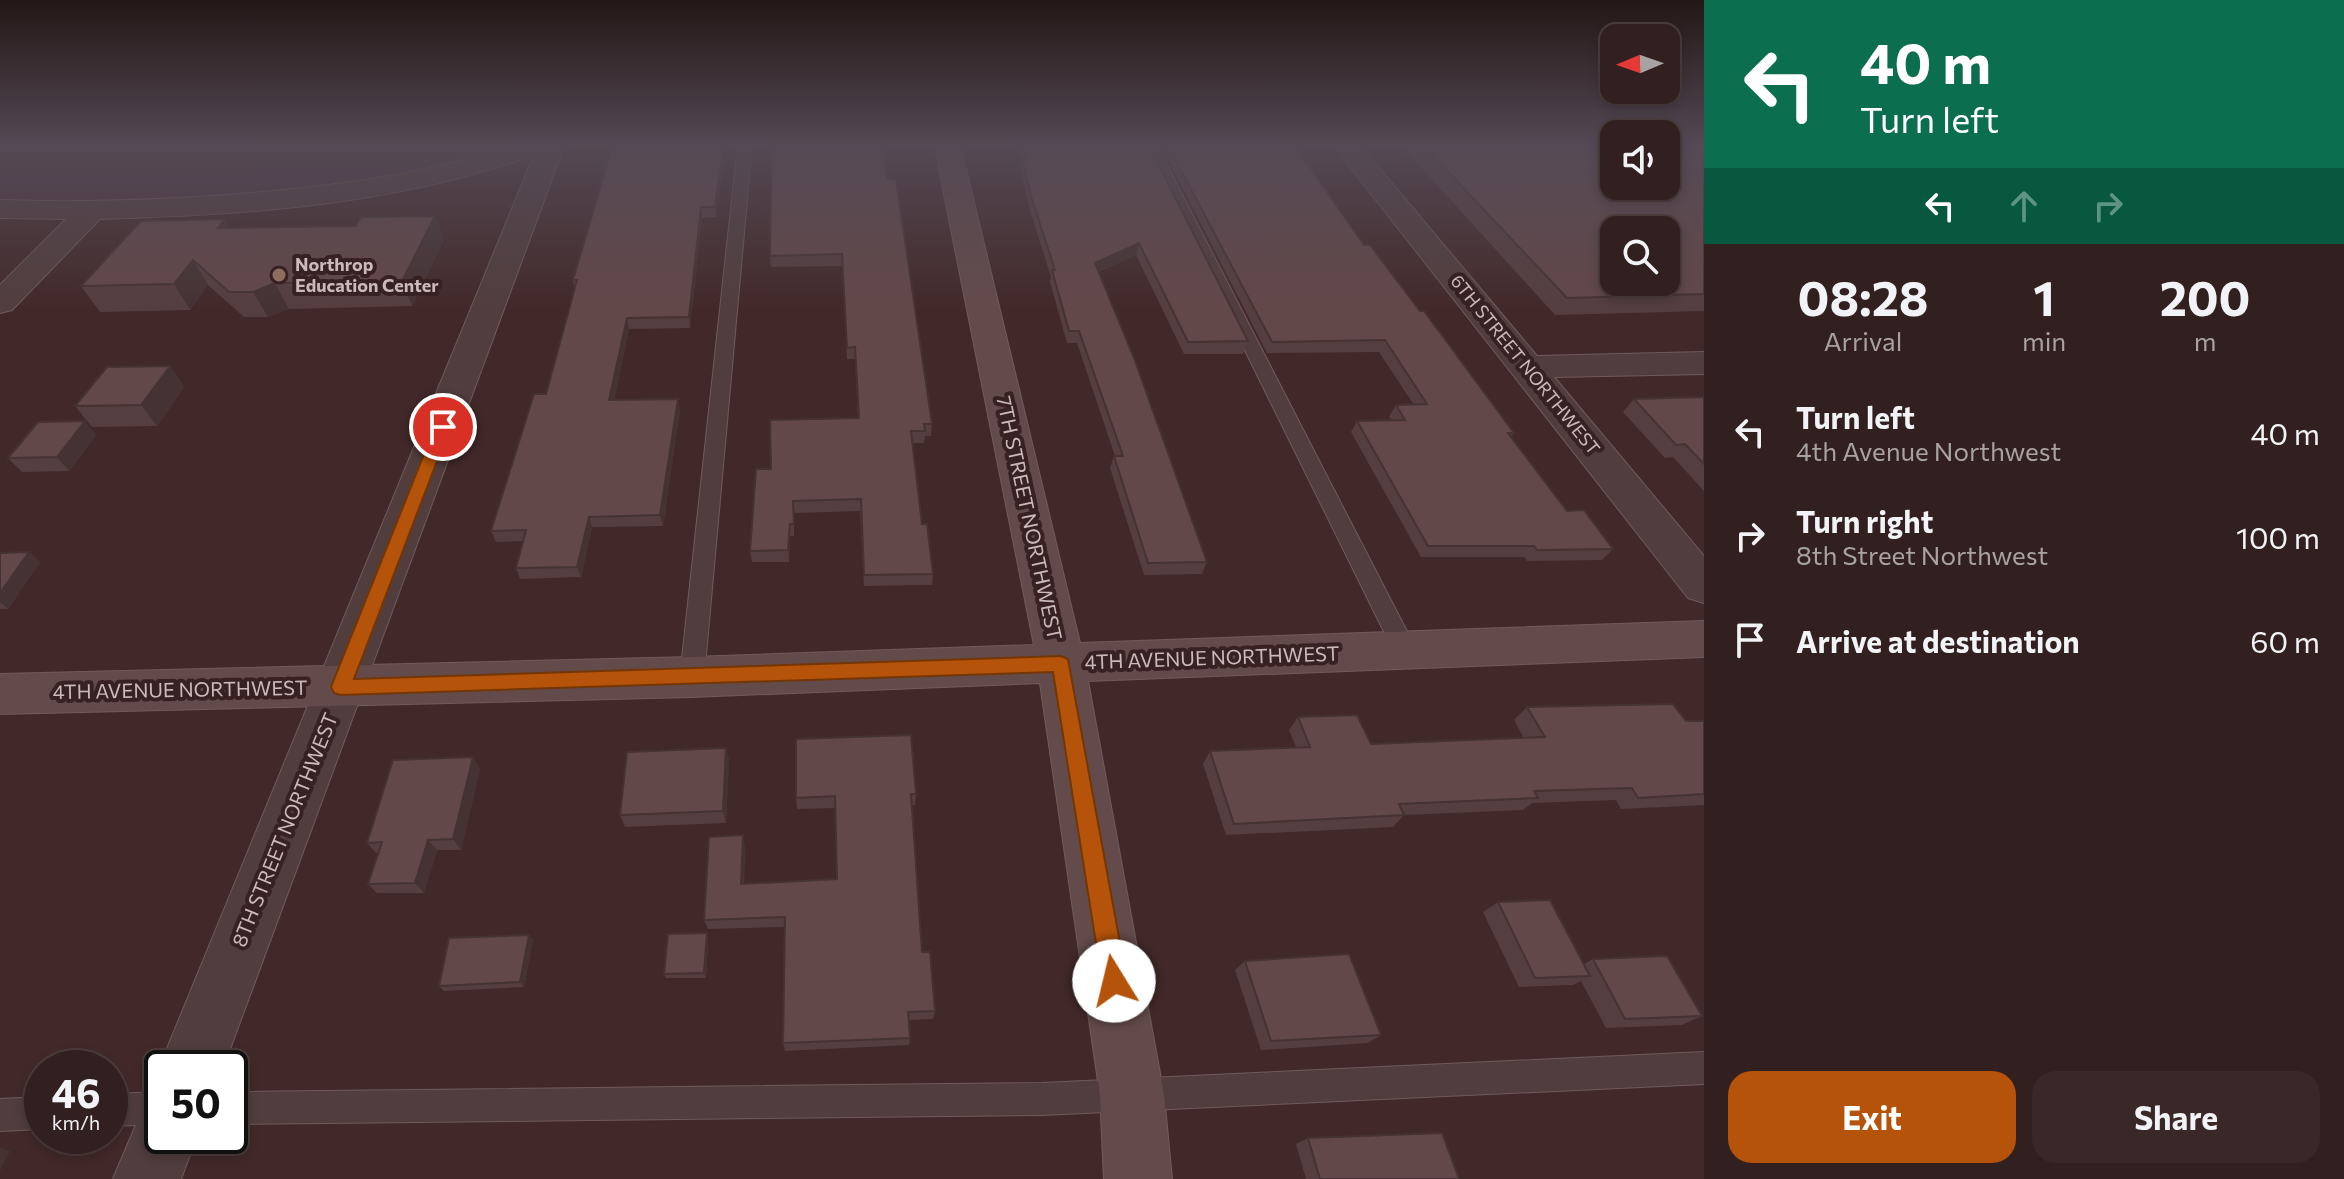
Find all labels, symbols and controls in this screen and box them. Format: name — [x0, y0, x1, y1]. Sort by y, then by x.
north arrow — [1600, 24, 1680, 104]
map controls — [1600, 24, 1680, 296]
text: 40 m — [1860, 27, 1991, 96]
icon: left — [1728, 32, 1832, 136]
text: Turn left — [1860, 96, 1999, 140]
button: sound — [1600, 120, 1680, 200]
icon: left — [1918, 184, 1962, 228]
icon: ahead — [2002, 184, 2046, 228]
icon: right — [2086, 184, 2130, 228]
button: search — [1600, 216, 1680, 296]
place label: Northrop Education Center — [295, 253, 439, 296]
marker: Northrop Education Center — [270, 266, 288, 284]
text: 08:28 — [1797, 267, 1928, 326]
text: 1 — [2033, 267, 2055, 326]
text: 200 — [2160, 267, 2251, 326]
street label: 6TH STREET NORTHWEST — [1446, 270, 1605, 459]
text: Arrival — [1824, 325, 1902, 356]
text: min — [2022, 325, 2066, 356]
text: m — [2194, 325, 2216, 356]
pin — [409, 393, 477, 461]
street label: 7TH STREET NORTHWEST — [992, 393, 1068, 642]
text: Turn left — [1796, 398, 1915, 435]
icon: arrive — [421, 405, 465, 449]
icon: left — [1728, 410, 1772, 454]
text: 40 m — [2251, 414, 2320, 451]
text: 4th Avenue Northwest — [1796, 435, 2061, 466]
text: Turn right — [1796, 502, 1933, 539]
icon: right — [1728, 514, 1772, 558]
text: 100 m — [2236, 518, 2320, 555]
text: 8th Street Northwest — [1796, 539, 2048, 570]
icon: arrive — [1728, 618, 1772, 662]
text: Arrive at destination — [1796, 622, 2080, 659]
text: 60 m — [2250, 622, 2320, 659]
street label: 4TH AVENUE NORTHWEST — [1084, 641, 1340, 673]
street label: 4TH AVENUE NORTHWEST — [52, 675, 308, 703]
street label: 8TH STREET NORTHWEST — [226, 709, 342, 950]
position arrow — [1072, 939, 1156, 1023]
speed limit sign: 50 — [144, 1050, 248, 1154]
text: 46 — [51, 1067, 101, 1116]
button: Exit — [1728, 1071, 2016, 1163]
button: Share — [2032, 1071, 2320, 1163]
text: km/h — [52, 1110, 100, 1134]

